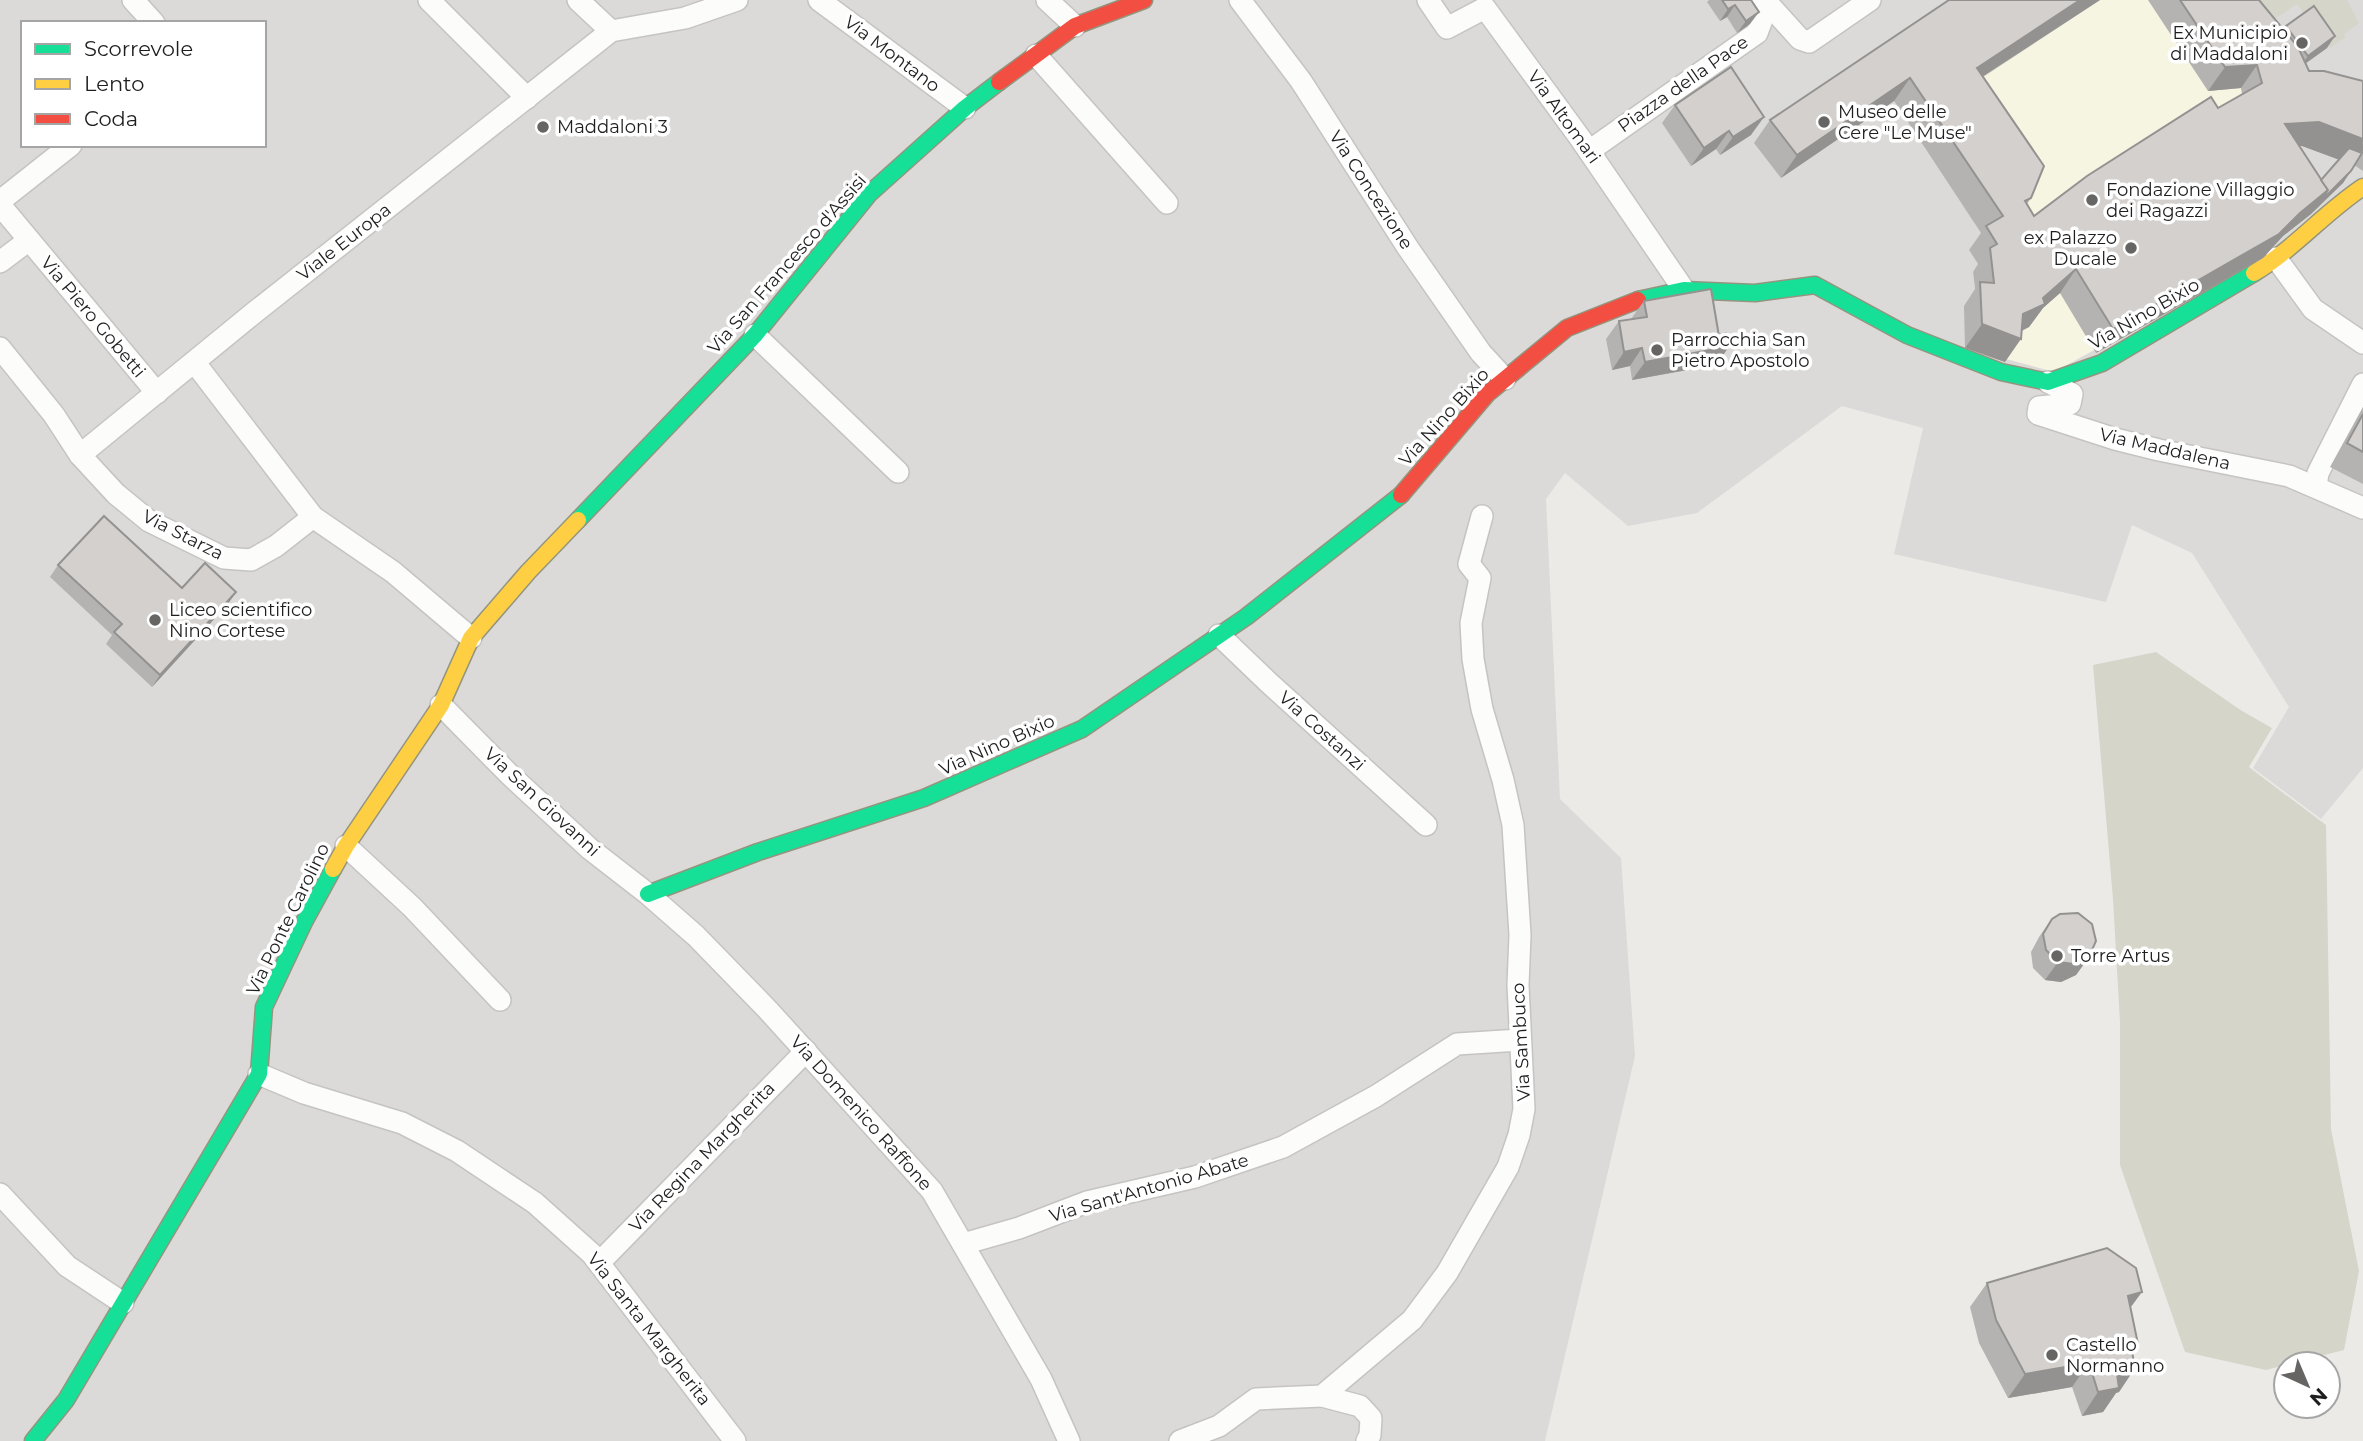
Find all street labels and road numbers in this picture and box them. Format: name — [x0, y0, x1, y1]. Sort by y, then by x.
street label: Via Montano — [840, 11, 944, 97]
street label: Piazza della Pace — [1613, 31, 1753, 137]
street label: Via Altomari — [1523, 66, 1605, 168]
street label: Via Concezione — [1324, 126, 1418, 254]
street label: Via San Francesco d'Assisi — [703, 170, 871, 358]
street label: Viale Europa — [293, 198, 395, 286]
street label: Via Piero Gobetti — [36, 252, 150, 382]
street label: Via Nino Bixio — [2085, 273, 2203, 355]
street label: Via Nino Bixio — [1394, 363, 1494, 471]
street label: Via Maddalena — [2097, 423, 2233, 475]
street label: Via Starza — [139, 505, 227, 565]
street label: Via Costanzi — [1274, 686, 1370, 776]
street label: Via Nino Bixio — [936, 710, 1058, 780]
street label: Via San Giovanni — [480, 743, 604, 861]
street label: Via Ponte Carolino — [242, 840, 334, 998]
street label: Via Sambuco — [1507, 982, 1535, 1102]
street label: Via Domenico Raffone — [785, 1031, 937, 1195]
street label: Via Regina Margherita — [624, 1077, 780, 1237]
street label: Via Sant'Antonio Abate — [1047, 1149, 1251, 1227]
street label: Via Santa Margherita — [582, 1248, 716, 1410]

